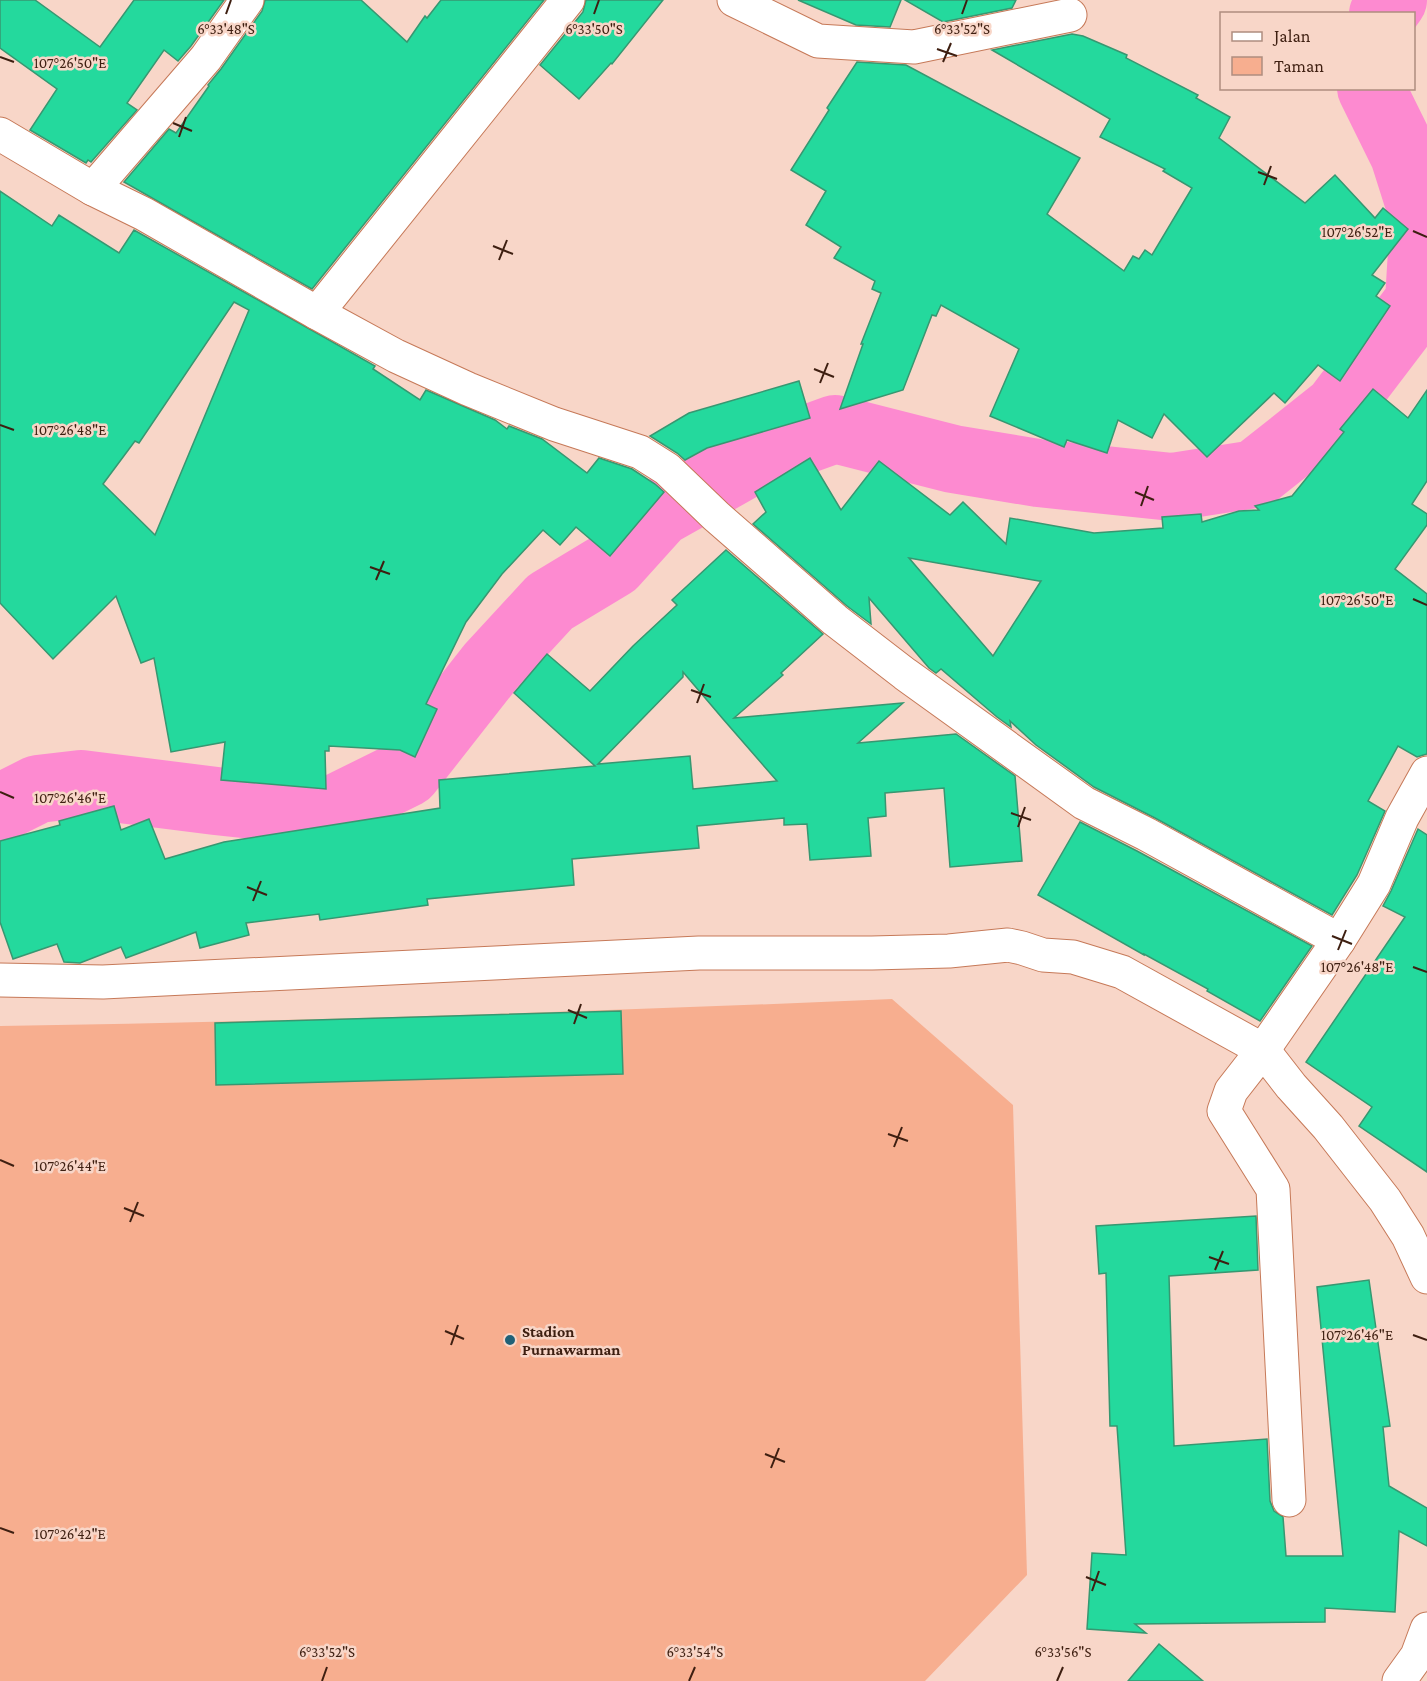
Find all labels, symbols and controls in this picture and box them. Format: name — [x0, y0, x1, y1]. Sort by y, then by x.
legend — [1220, 12, 1415, 90]
text: 6°33'48"S — [197, 21, 255, 37]
text: 6°33'50"S — [565, 21, 623, 37]
text: 6°33'52"S — [934, 21, 990, 37]
text: Jalan — [1272, 26, 1311, 46]
text: 107°26'50"E — [34, 55, 106, 71]
text: Taman — [1274, 56, 1324, 76]
text: 107°26'52"E — [1322, 224, 1393, 240]
text: 107°26'48"E — [34, 422, 106, 438]
text: 107°26'50"E — [1321, 592, 1393, 608]
text: 107°26'46"E — [34, 790, 106, 806]
text: 107°26'48"E — [1321, 959, 1393, 975]
text: 107°26'44"E — [34, 1158, 106, 1174]
place label: Stadion Purnawarman — [522, 1323, 621, 1358]
text: 107°26'46"E — [1321, 1327, 1393, 1343]
marker: Stadion Purnawarman — [503, 1333, 517, 1347]
text: 107°26'42"E — [34, 1526, 106, 1542]
text: 6°33'52"S — [299, 1644, 355, 1660]
text: 6°33'54"S — [667, 1644, 723, 1660]
text: 6°33'56"S — [1034, 1644, 1092, 1660]

